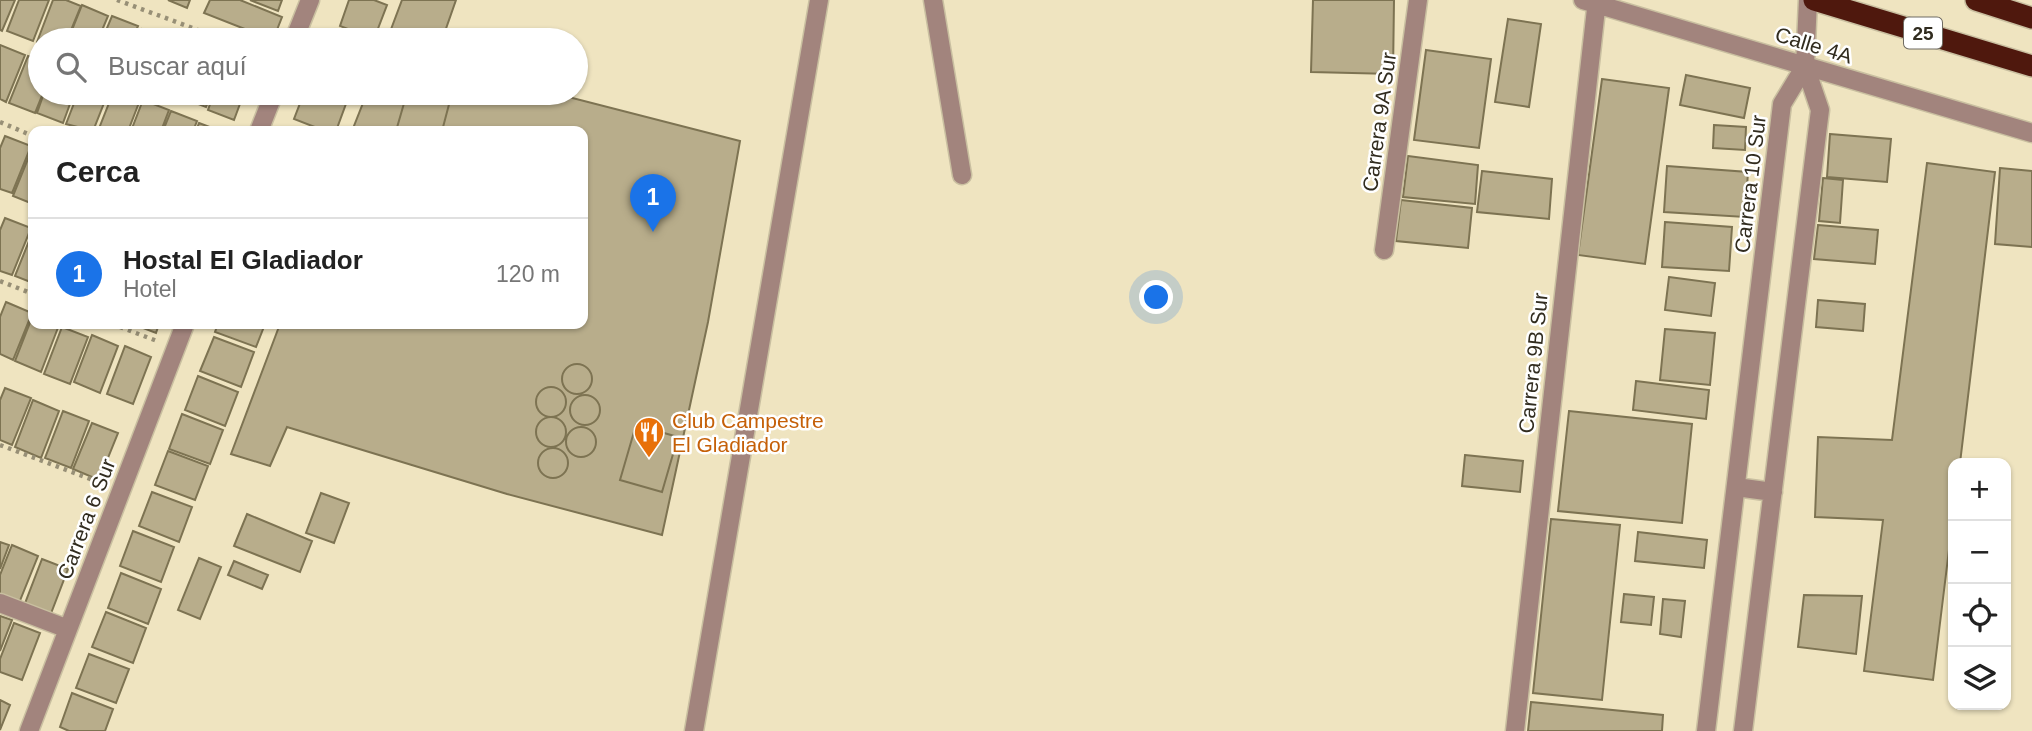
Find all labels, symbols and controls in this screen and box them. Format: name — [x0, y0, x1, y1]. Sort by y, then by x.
road number: 25 — [1904, 18, 1942, 48]
street label: Calle 4A — [1773, 22, 1855, 68]
search box — [28, 28, 588, 105]
icon: search — [52, 48, 90, 86]
text: Buscar aquí — [108, 51, 247, 81]
street label: Carrera 9A Sur — [1358, 51, 1400, 193]
street label: Carrera 10 Sur — [1730, 114, 1770, 254]
text: Cerca — [56, 155, 139, 188]
pin: 1 — [630, 174, 676, 232]
text: Hostal El Gladiador — [123, 245, 363, 275]
text: 1 — [73, 261, 85, 287]
text: 120 m — [496, 261, 560, 287]
text: Hotel — [123, 276, 177, 302]
your location — [1139, 280, 1173, 314]
street label: Carrera 9B Sur — [1514, 292, 1552, 434]
place label: Club Campestre El Gladiador — [672, 409, 824, 456]
restaurant icon: Club Campestre El Gladiador — [632, 415, 666, 459]
street label: Carrera 6 Sur — [52, 455, 120, 583]
map controls — [1948, 458, 2011, 710]
button: + — [1948, 458, 2011, 521]
button: − — [1948, 521, 2011, 584]
button: locate — [1948, 584, 2011, 647]
button: layers — [1948, 647, 2011, 710]

